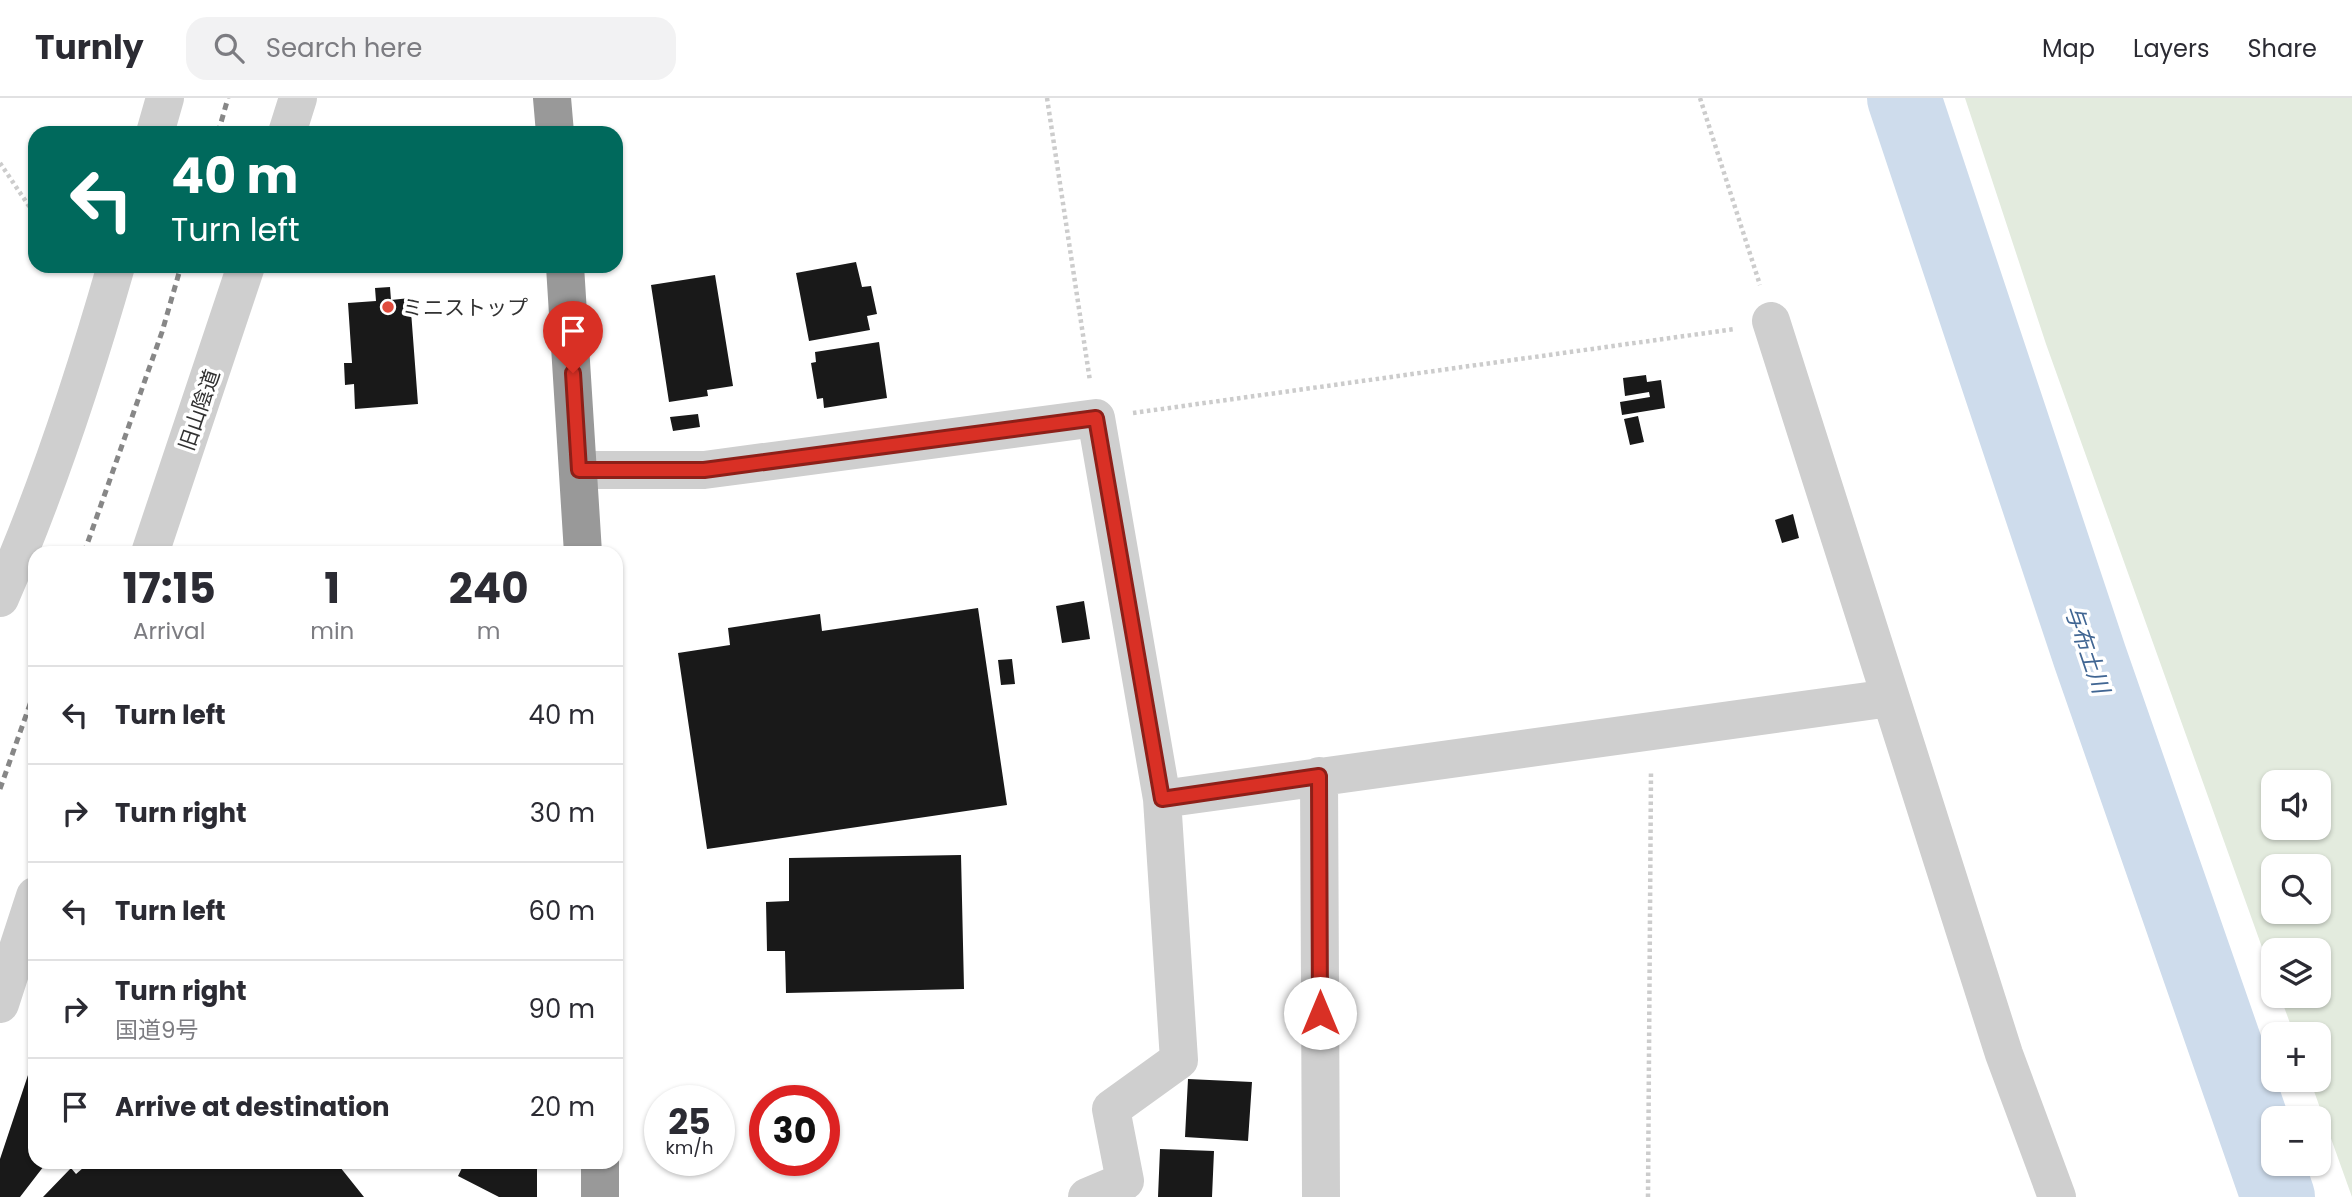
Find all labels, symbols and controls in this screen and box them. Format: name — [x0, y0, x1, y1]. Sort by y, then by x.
search box — [186, 17, 676, 80]
text: Turnly — [35, 24, 144, 71]
icon: search — [210, 29, 248, 67]
text: Search here — [266, 30, 422, 66]
text: Map — [2042, 32, 2095, 65]
text: Layers — [2133, 32, 2209, 65]
text: Share — [2247, 32, 2317, 65]
text: 40 m — [171, 142, 298, 210]
icon: left — [56, 154, 147, 245]
text: Turn left — [171, 207, 300, 252]
place label: ミニストップ — [402, 293, 528, 322]
marker: ミニストップ — [380, 299, 396, 315]
pin — [543, 301, 603, 373]
icon: arrive — [554, 312, 592, 350]
street label: 旧山陰道 — [172, 366, 226, 454]
text: 17:15 — [122, 559, 216, 618]
text: 1 — [324, 559, 340, 618]
text: 240 — [449, 559, 529, 618]
water label: 与布土川 — [2057, 600, 2118, 701]
text: Arrival — [133, 615, 205, 647]
text: min — [310, 615, 354, 647]
text: m — [477, 615, 500, 647]
icon: left — [56, 696, 94, 734]
text: Turn left — [115, 697, 226, 733]
text: 40 m — [529, 697, 595, 733]
map controls — [2261, 770, 2331, 1176]
button: sound — [2261, 770, 2331, 840]
icon: right — [56, 794, 94, 832]
text: Turn right — [115, 795, 247, 831]
text: 30 m — [530, 795, 595, 831]
button: search — [2261, 854, 2331, 924]
icon: left — [56, 892, 94, 930]
text: Turn left — [115, 893, 226, 929]
text: 60 m — [528, 893, 595, 929]
button: layers — [2261, 938, 2331, 1008]
text: Turn right — [115, 973, 247, 1009]
position arrow — [1283, 976, 1357, 1050]
icon: right — [56, 990, 94, 1028]
text: 90 m — [529, 991, 595, 1027]
text: 国道9号 — [115, 1014, 199, 1046]
button: + — [2261, 1022, 2331, 1092]
speed limit sign: 30 — [749, 1085, 840, 1176]
icon: arrive — [56, 1088, 94, 1126]
text: Arrive at destination — [115, 1089, 390, 1125]
text: 20 m — [530, 1089, 595, 1125]
text: 25 — [668, 1097, 711, 1146]
button: − — [2261, 1106, 2331, 1176]
text: km/h — [666, 1135, 713, 1160]

